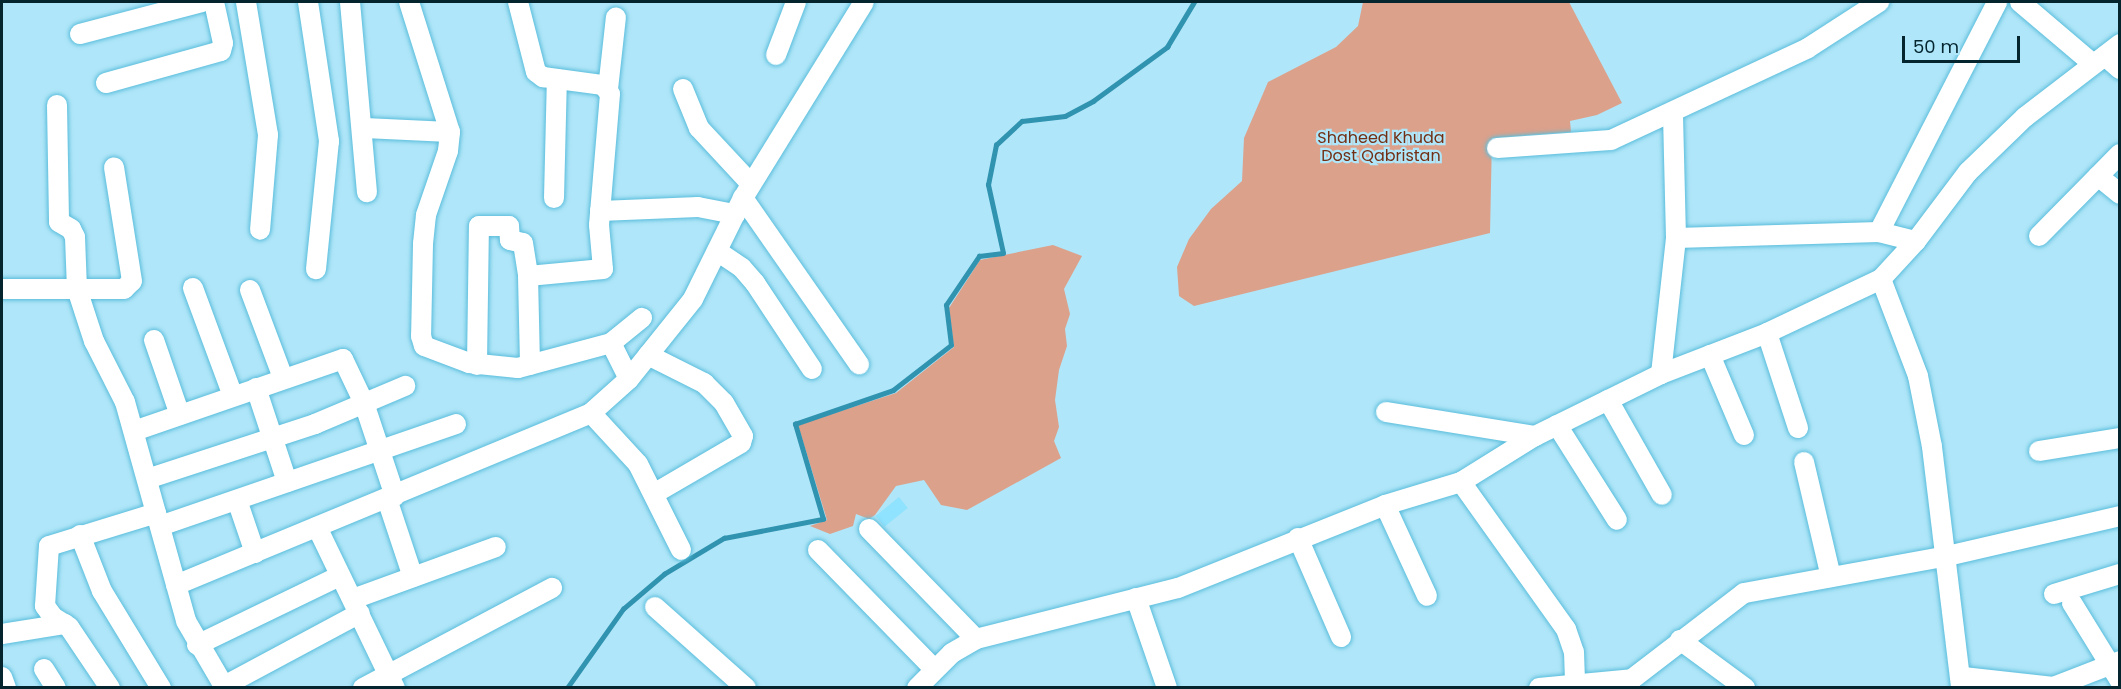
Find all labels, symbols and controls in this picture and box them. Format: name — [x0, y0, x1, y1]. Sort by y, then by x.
scale bar — [1905, 24, 2024, 62]
text: 50 m — [1913, 34, 1959, 59]
park label: Shaheed Khuda Dost Qabristan — [1317, 128, 1445, 166]

